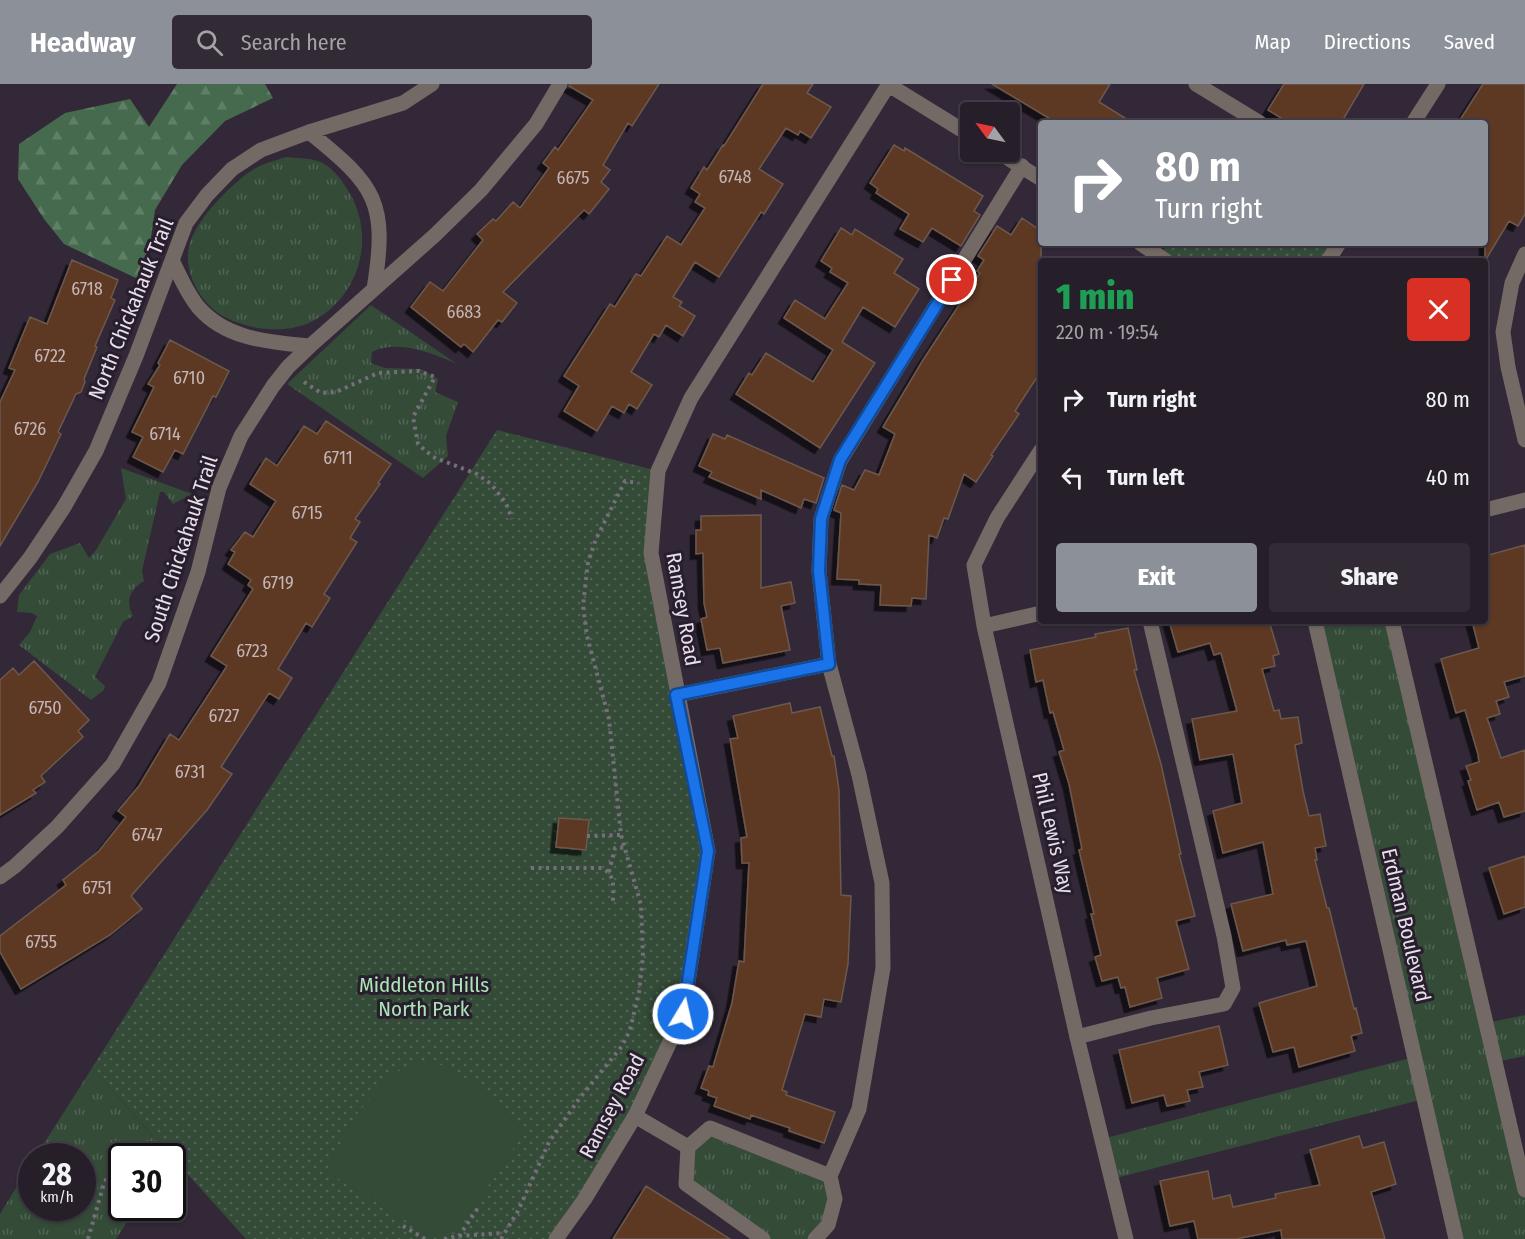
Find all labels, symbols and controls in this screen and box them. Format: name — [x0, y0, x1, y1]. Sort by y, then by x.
search box — [172, 15, 592, 69]
text: Headway — [30, 26, 136, 59]
icon: search — [193, 26, 226, 59]
text: Search here — [241, 29, 347, 56]
text: Map — [1254, 29, 1291, 55]
text: Directions — [1324, 29, 1411, 55]
text: Saved — [1444, 29, 1495, 55]
north arrow — [960, 102, 1020, 162]
map controls — [960, 102, 1020, 162]
text: 80 m — [1155, 142, 1241, 192]
icon: right — [1056, 144, 1134, 222]
house number: 6748 — [719, 166, 751, 188]
house number: 6675 — [557, 167, 589, 189]
text: Turn right — [1155, 193, 1263, 225]
street label: North Chickahauk Trail — [83, 214, 179, 404]
pin — [926, 254, 977, 305]
icon: arrive — [935, 263, 968, 296]
text: 1 min — [1056, 275, 1134, 319]
house number: 6718 — [71, 278, 103, 300]
button: close — [1407, 278, 1470, 341]
house number: 6683 — [447, 301, 481, 323]
text: 220 m · 19:54 — [1056, 320, 1158, 344]
house number: 6722 — [34, 345, 66, 367]
house number: 6710 — [173, 367, 205, 389]
icon: right — [1056, 383, 1089, 416]
text: Turn right — [1107, 386, 1196, 413]
text: 80 m — [1425, 386, 1470, 413]
house number: 6726 — [14, 418, 46, 440]
house number: 6714 — [149, 423, 181, 445]
house number: 6711 — [323, 447, 353, 469]
street label: South Chickahauk Trail — [139, 452, 224, 646]
icon: left — [1056, 461, 1089, 494]
text: Turn left — [1107, 464, 1185, 491]
text: 40 m — [1426, 464, 1470, 491]
house number: 6715 — [292, 502, 322, 524]
button: Exit — [1056, 543, 1257, 612]
button: Share — [1269, 543, 1470, 612]
street label: Ramsey Road — [660, 550, 706, 668]
house number: 6719 — [262, 572, 294, 594]
house number: 6723 — [236, 640, 268, 662]
house number: 6750 — [28, 697, 62, 719]
house number: 6727 — [209, 705, 239, 727]
house number: 6731 — [175, 761, 205, 783]
street label: Phil Lewis Way — [1026, 770, 1080, 897]
house number: 6747 — [132, 824, 162, 846]
street label: Erdman Boulevard — [1376, 846, 1436, 1004]
house number: 6751 — [82, 877, 112, 899]
house number: 6755 — [25, 931, 57, 953]
park label: Middleton Hills North Park — [359, 972, 489, 1022]
position arrow — [651, 982, 715, 1046]
street label: Ramsey Road — [574, 1049, 650, 1163]
speed limit sign: 30 — [108, 1143, 186, 1221]
text: 28 — [42, 1157, 72, 1193]
text: km/h — [40, 1188, 74, 1206]

